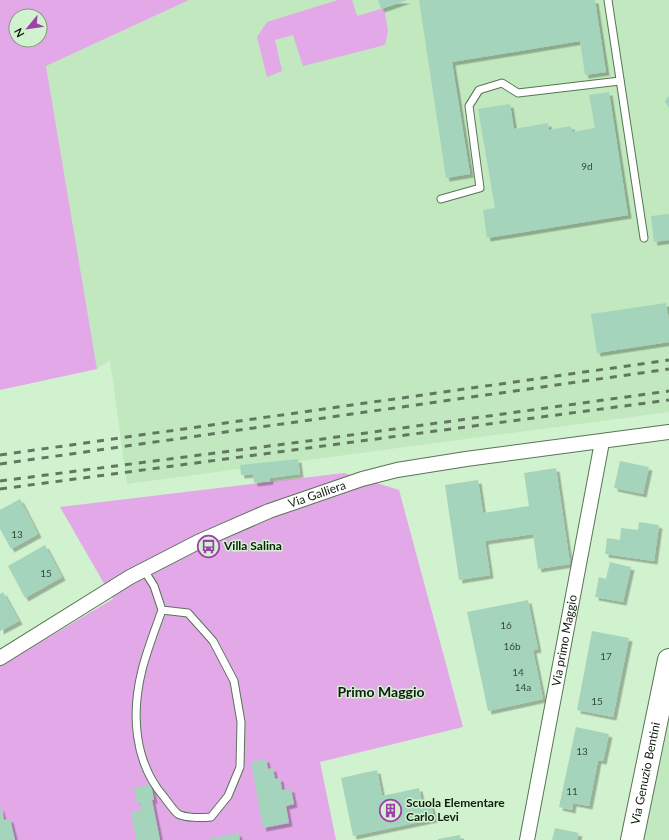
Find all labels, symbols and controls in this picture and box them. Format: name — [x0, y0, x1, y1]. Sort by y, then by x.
north arrow — [8, 8, 48, 48]
text: N — [11, 26, 27, 40]
house number: 9d — [581, 160, 593, 172]
street label: Via Galliera — [286, 477, 348, 511]
house number: 13 — [11, 528, 23, 540]
bus stop icon: Villa Salina — [195, 533, 221, 559]
place label: Villa Salina — [223, 538, 282, 553]
house number: 15 — [40, 567, 52, 579]
street label: Via primo Maggio — [548, 593, 580, 687]
house number: 16 — [500, 619, 512, 631]
house number: 16b — [503, 640, 521, 652]
house number: 17 — [600, 650, 612, 662]
house number: 14 — [512, 666, 524, 678]
house number: 14a — [515, 681, 531, 693]
district label: Primo Maggio — [337, 683, 425, 700]
house number: 15 — [591, 695, 603, 707]
street label: Via Genuzio Bentini — [627, 721, 663, 826]
house number: 13 — [576, 745, 588, 757]
house number: 11 — [566, 785, 578, 797]
place label: Scuola Elementare Carlo Levi — [406, 795, 505, 824]
building icon: Scuola Elementare Carlo Levi — [377, 797, 403, 823]

